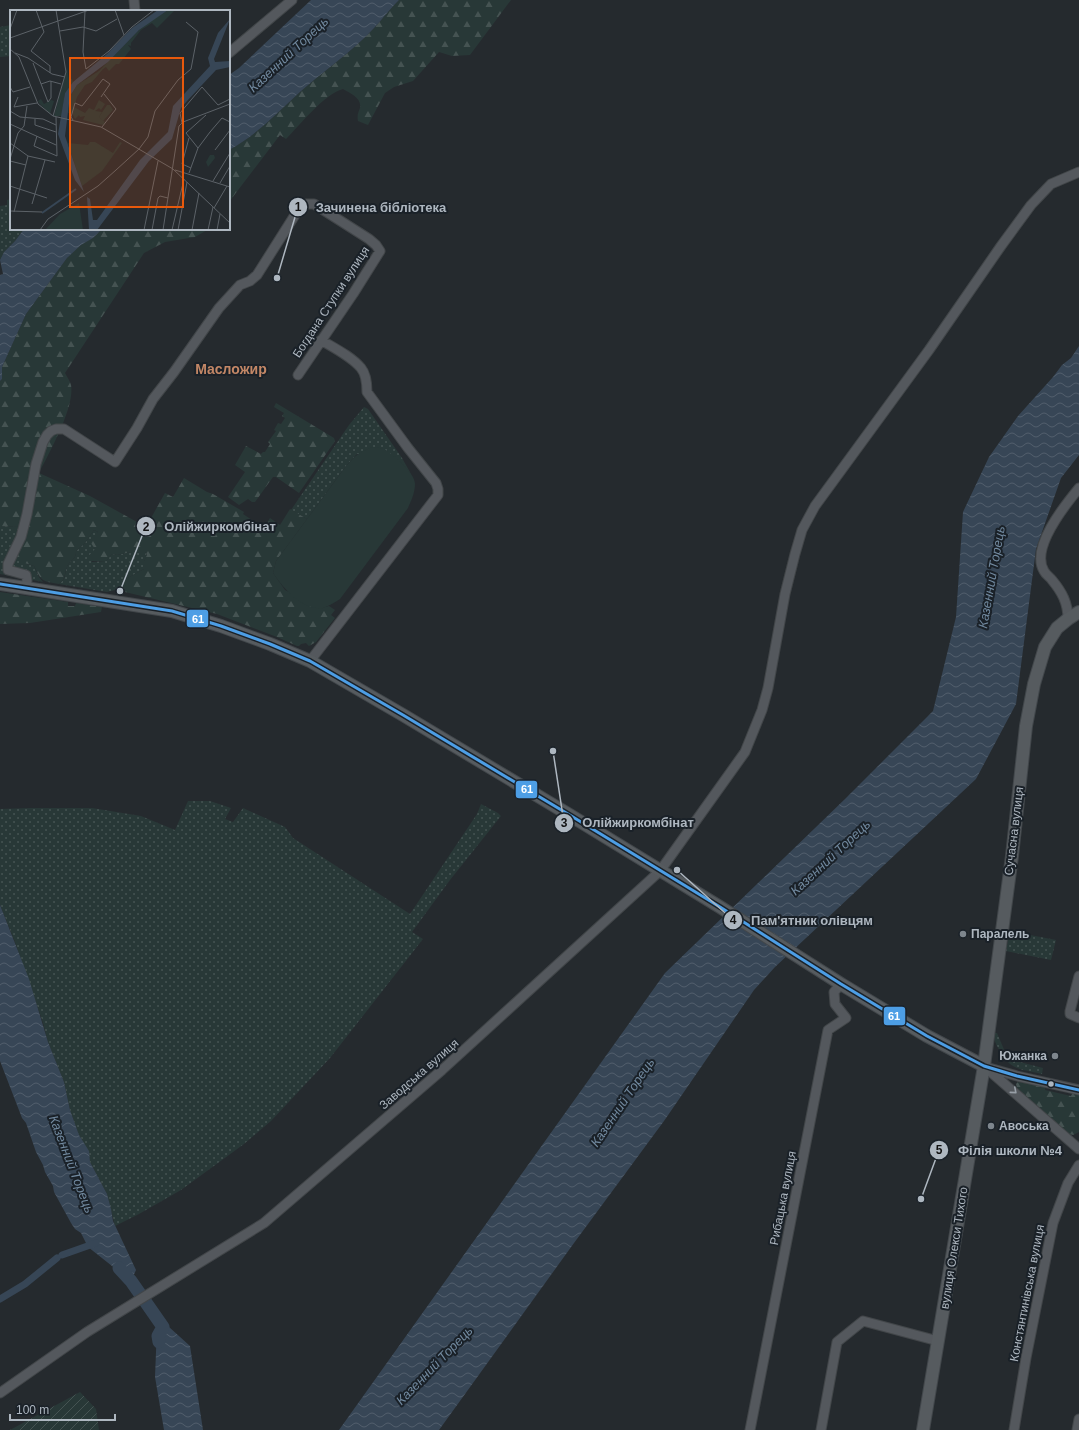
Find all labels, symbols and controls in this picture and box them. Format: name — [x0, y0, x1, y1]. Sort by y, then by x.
inset map — [10, 10, 230, 230]
water label: Казенний Торець — [245, 13, 331, 95]
callout: Зачинена бібліотека — [288, 194, 455, 219]
text: 1 — [295, 200, 302, 214]
text: Зачинена бібліотека — [316, 200, 447, 215]
street label: Богдана Ступки вулиця — [290, 244, 372, 360]
district label: Масложир — [195, 361, 267, 377]
callout: Олійжиркомбінат — [136, 514, 284, 539]
text: Олійжиркомбінат — [164, 519, 276, 534]
text: 2 — [143, 520, 150, 534]
water label: Казенний Торець — [975, 525, 1008, 629]
line badge: 61 — [186, 609, 209, 628]
text: 61 — [192, 613, 204, 625]
line badge: 61 — [515, 780, 538, 799]
text: 61 — [521, 783, 533, 795]
street label: Сучасна вулиця — [1002, 786, 1026, 876]
callout: Олійжиркомбiнат — [554, 810, 701, 835]
text: Олійжиркомбiнат — [582, 815, 694, 830]
text: 3 — [561, 816, 568, 830]
water label: Казенний Торець — [787, 816, 873, 898]
callout: Пам'ятник олівцям — [723, 908, 881, 933]
text: 4 — [730, 913, 737, 927]
text: Пам'ятник олівцям — [751, 913, 873, 928]
place label: Паралель — [971, 927, 1029, 941]
marker: Паралель — [958, 929, 968, 939]
line badge: 61 — [883, 1006, 906, 1026]
text: 61 — [888, 1010, 900, 1022]
street label: Заводська вулиця — [377, 1036, 461, 1112]
place label: Южанка — [999, 1049, 1047, 1063]
marker: Южанка — [1050, 1051, 1060, 1061]
water label: Казенний Торець — [587, 1055, 658, 1149]
unlabelled marker — [1046, 1079, 1056, 1089]
one-way arrow — [1009, 1087, 1017, 1094]
water label: Казенний Торець — [46, 1113, 97, 1215]
place label: Авоська — [999, 1119, 1049, 1133]
marker: Авоська — [986, 1121, 996, 1131]
callout: Філія школи №4 — [929, 1138, 1070, 1163]
text: 5 — [936, 1143, 943, 1157]
text: Філія школи №4 — [958, 1143, 1063, 1158]
street label: Рибацька вулиця — [767, 1150, 799, 1246]
street label: вулиця Олекси Тихого — [937, 1186, 971, 1310]
street label: Констянтинівська вулиця — [1007, 1223, 1047, 1363]
water label: Казенний Торець — [393, 1323, 476, 1408]
scale bar — [10, 1396, 115, 1422]
text: 100 m — [16, 1403, 49, 1417]

